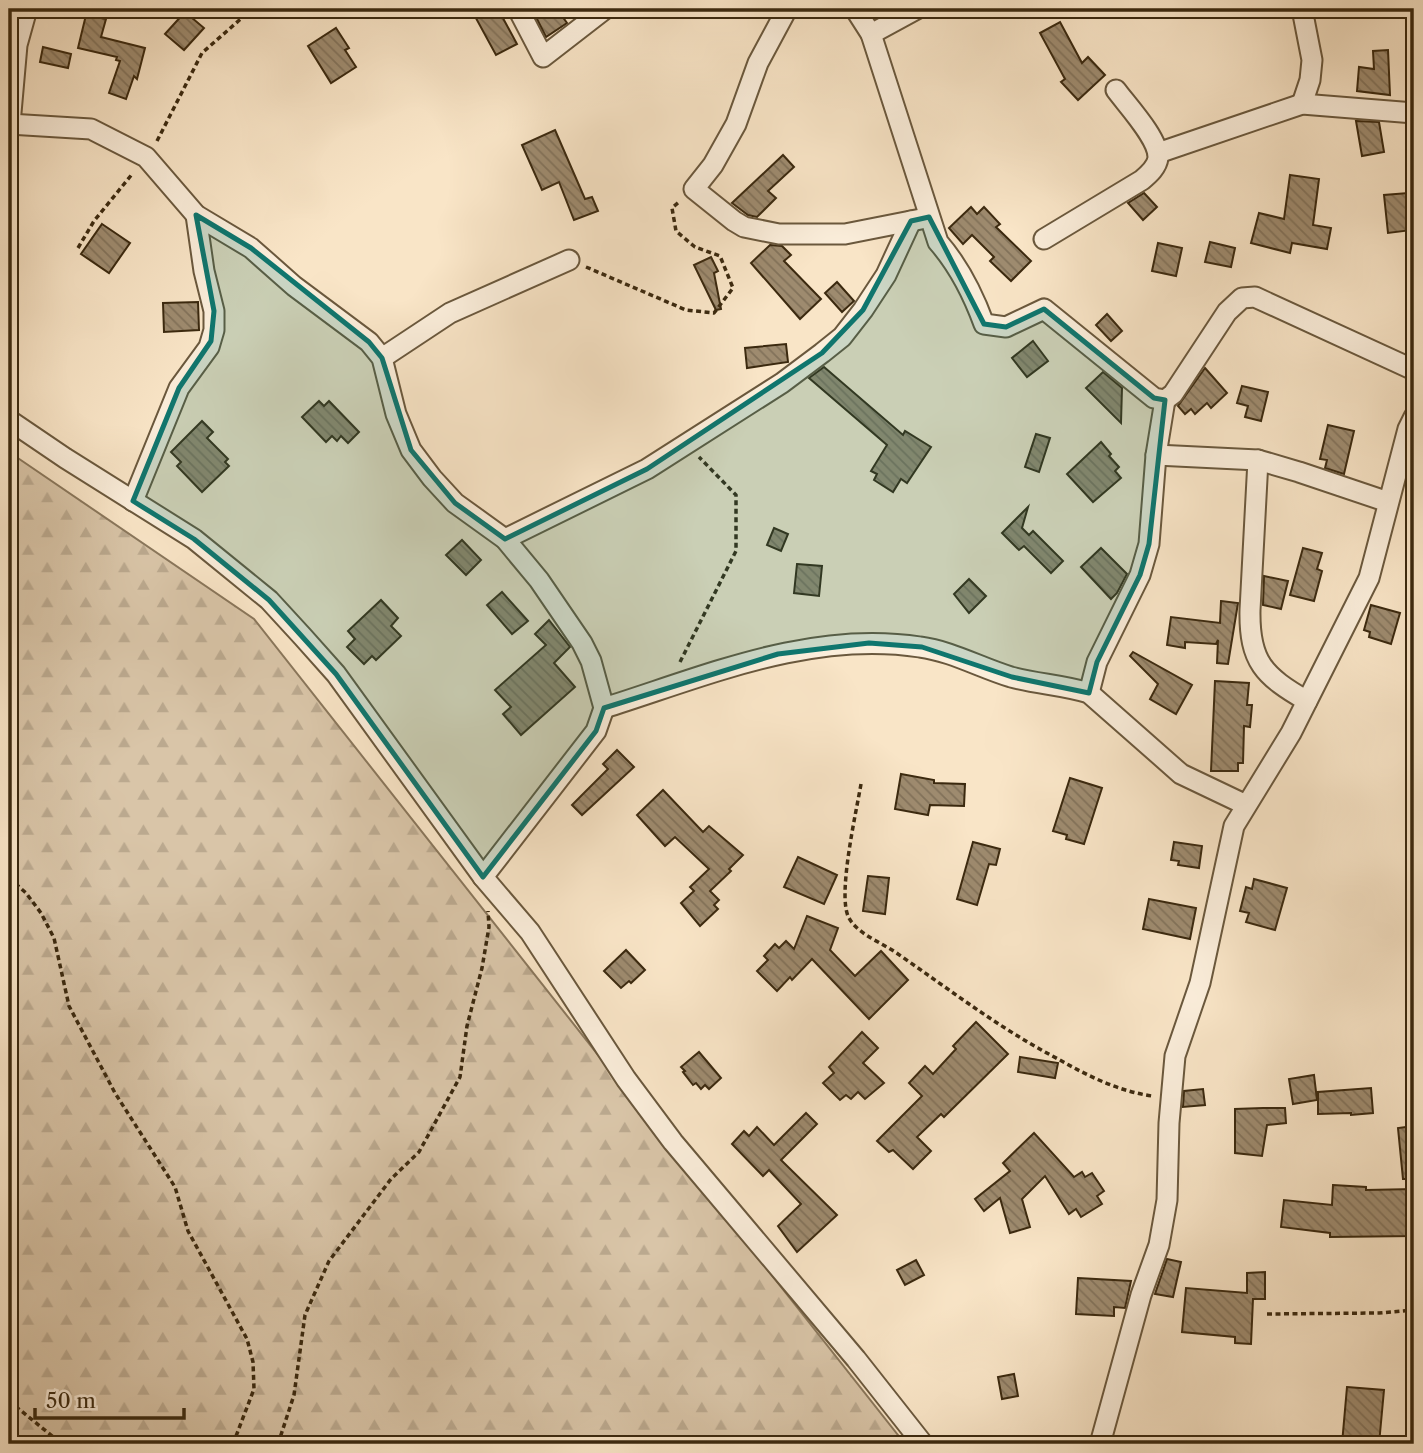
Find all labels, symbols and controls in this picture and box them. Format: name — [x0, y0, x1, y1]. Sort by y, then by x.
scale bar — [35, 1376, 184, 1420]
text: 50 m — [46, 1388, 96, 1413]

